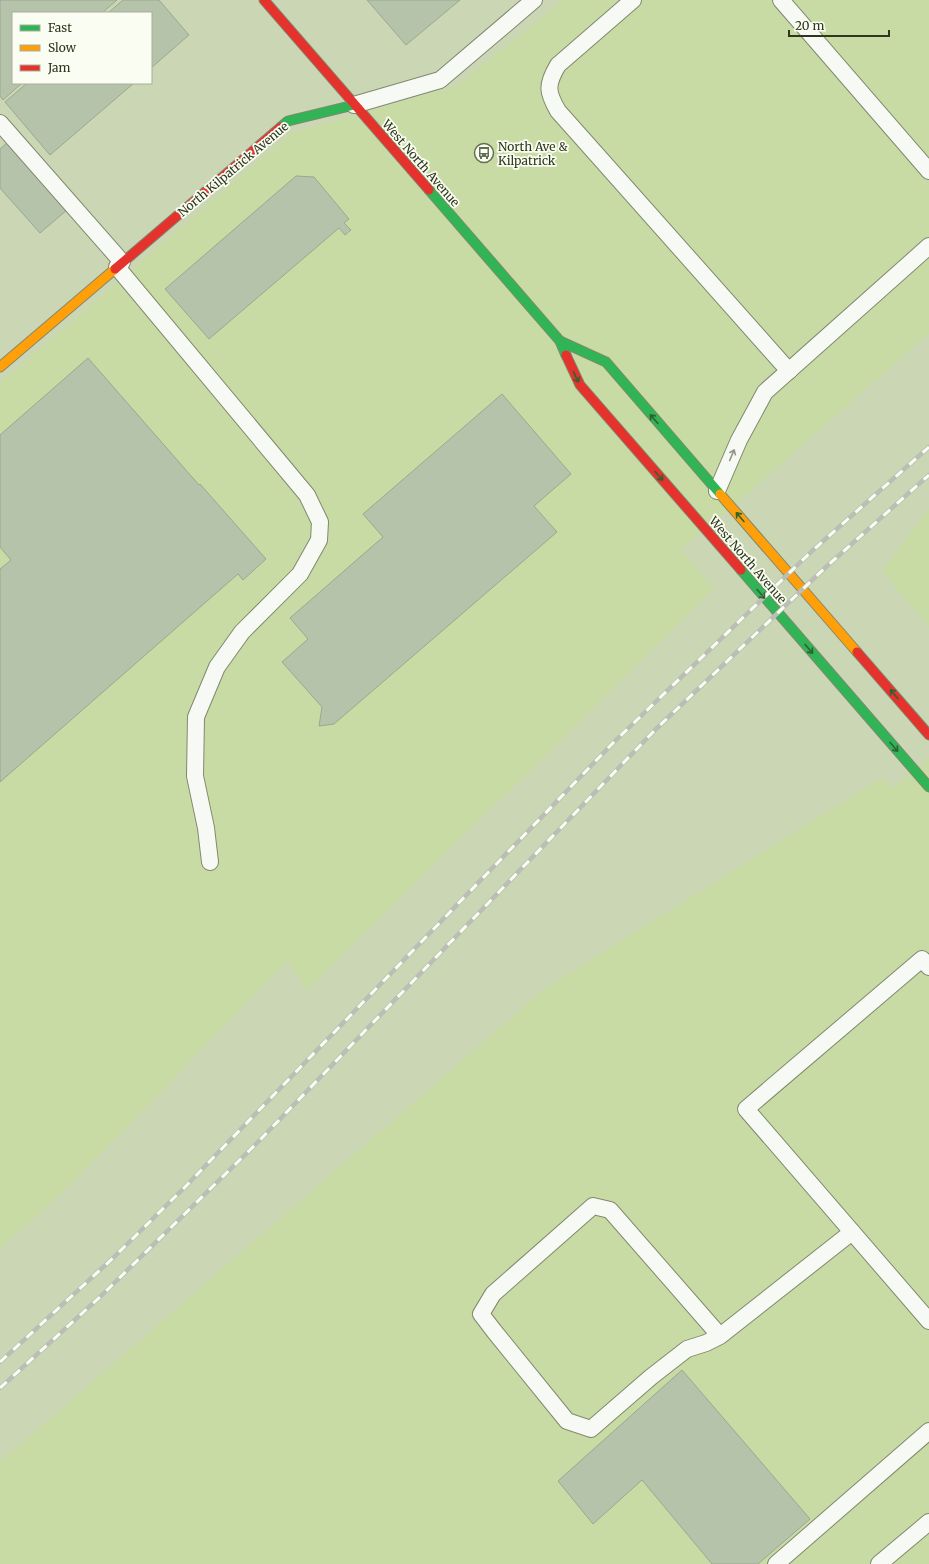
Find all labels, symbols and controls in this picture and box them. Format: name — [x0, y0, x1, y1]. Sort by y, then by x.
legend — [12, 12, 152, 84]
scale bar — [789, 12, 889, 38]
text: 20 m — [795, 18, 824, 33]
text: Fast — [48, 20, 72, 35]
text: Slow — [48, 40, 77, 55]
text: Jam — [47, 60, 71, 75]
street label: West North Avenue — [379, 116, 463, 210]
street label: North Kilpatrick Avenue — [175, 118, 291, 220]
place label: North Ave & Kilpatrick — [498, 139, 568, 168]
bus stop icon: North Ave & Kilpatrick — [473, 142, 495, 164]
one-way arrow — [573, 370, 580, 382]
one-way arrow — [650, 413, 659, 424]
one-way arrow — [729, 450, 737, 462]
one-way arrow — [655, 471, 664, 481]
one-way arrow — [735, 512, 744, 522]
street label: West North Avenue — [706, 513, 790, 607]
one-way arrow — [757, 589, 766, 599]
one-way arrow — [805, 644, 814, 654]
one-way arrow — [890, 689, 899, 700]
one-way arrow — [890, 742, 899, 753]

